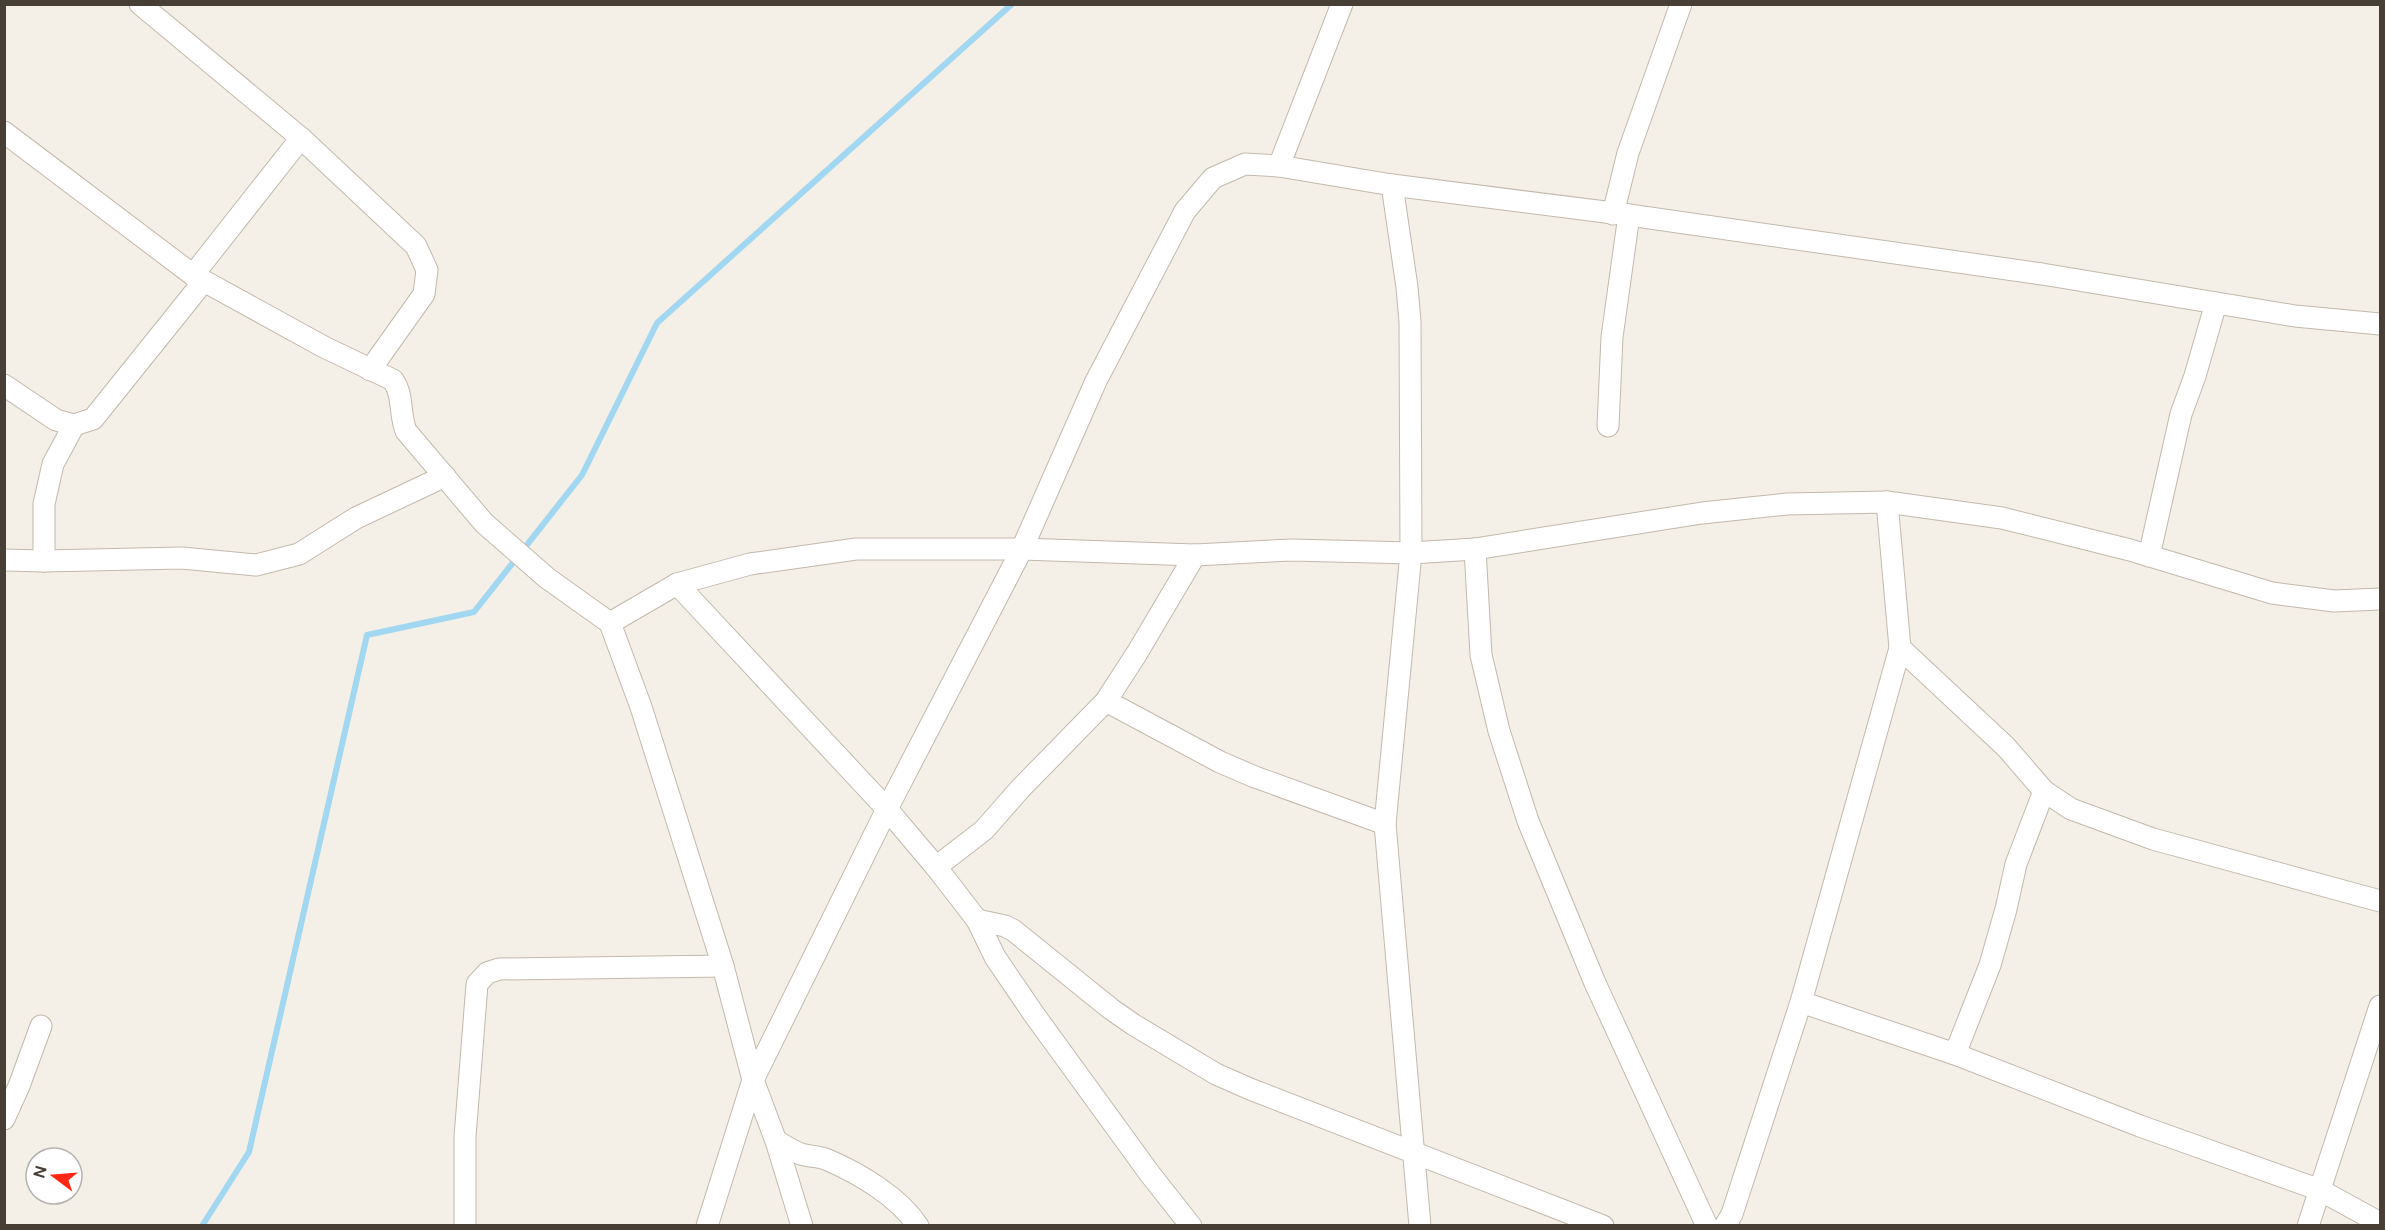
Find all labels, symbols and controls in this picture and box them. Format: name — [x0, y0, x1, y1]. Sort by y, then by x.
north arrow — [24, 1146, 84, 1206]
text: N — [28, 1163, 52, 1181]

